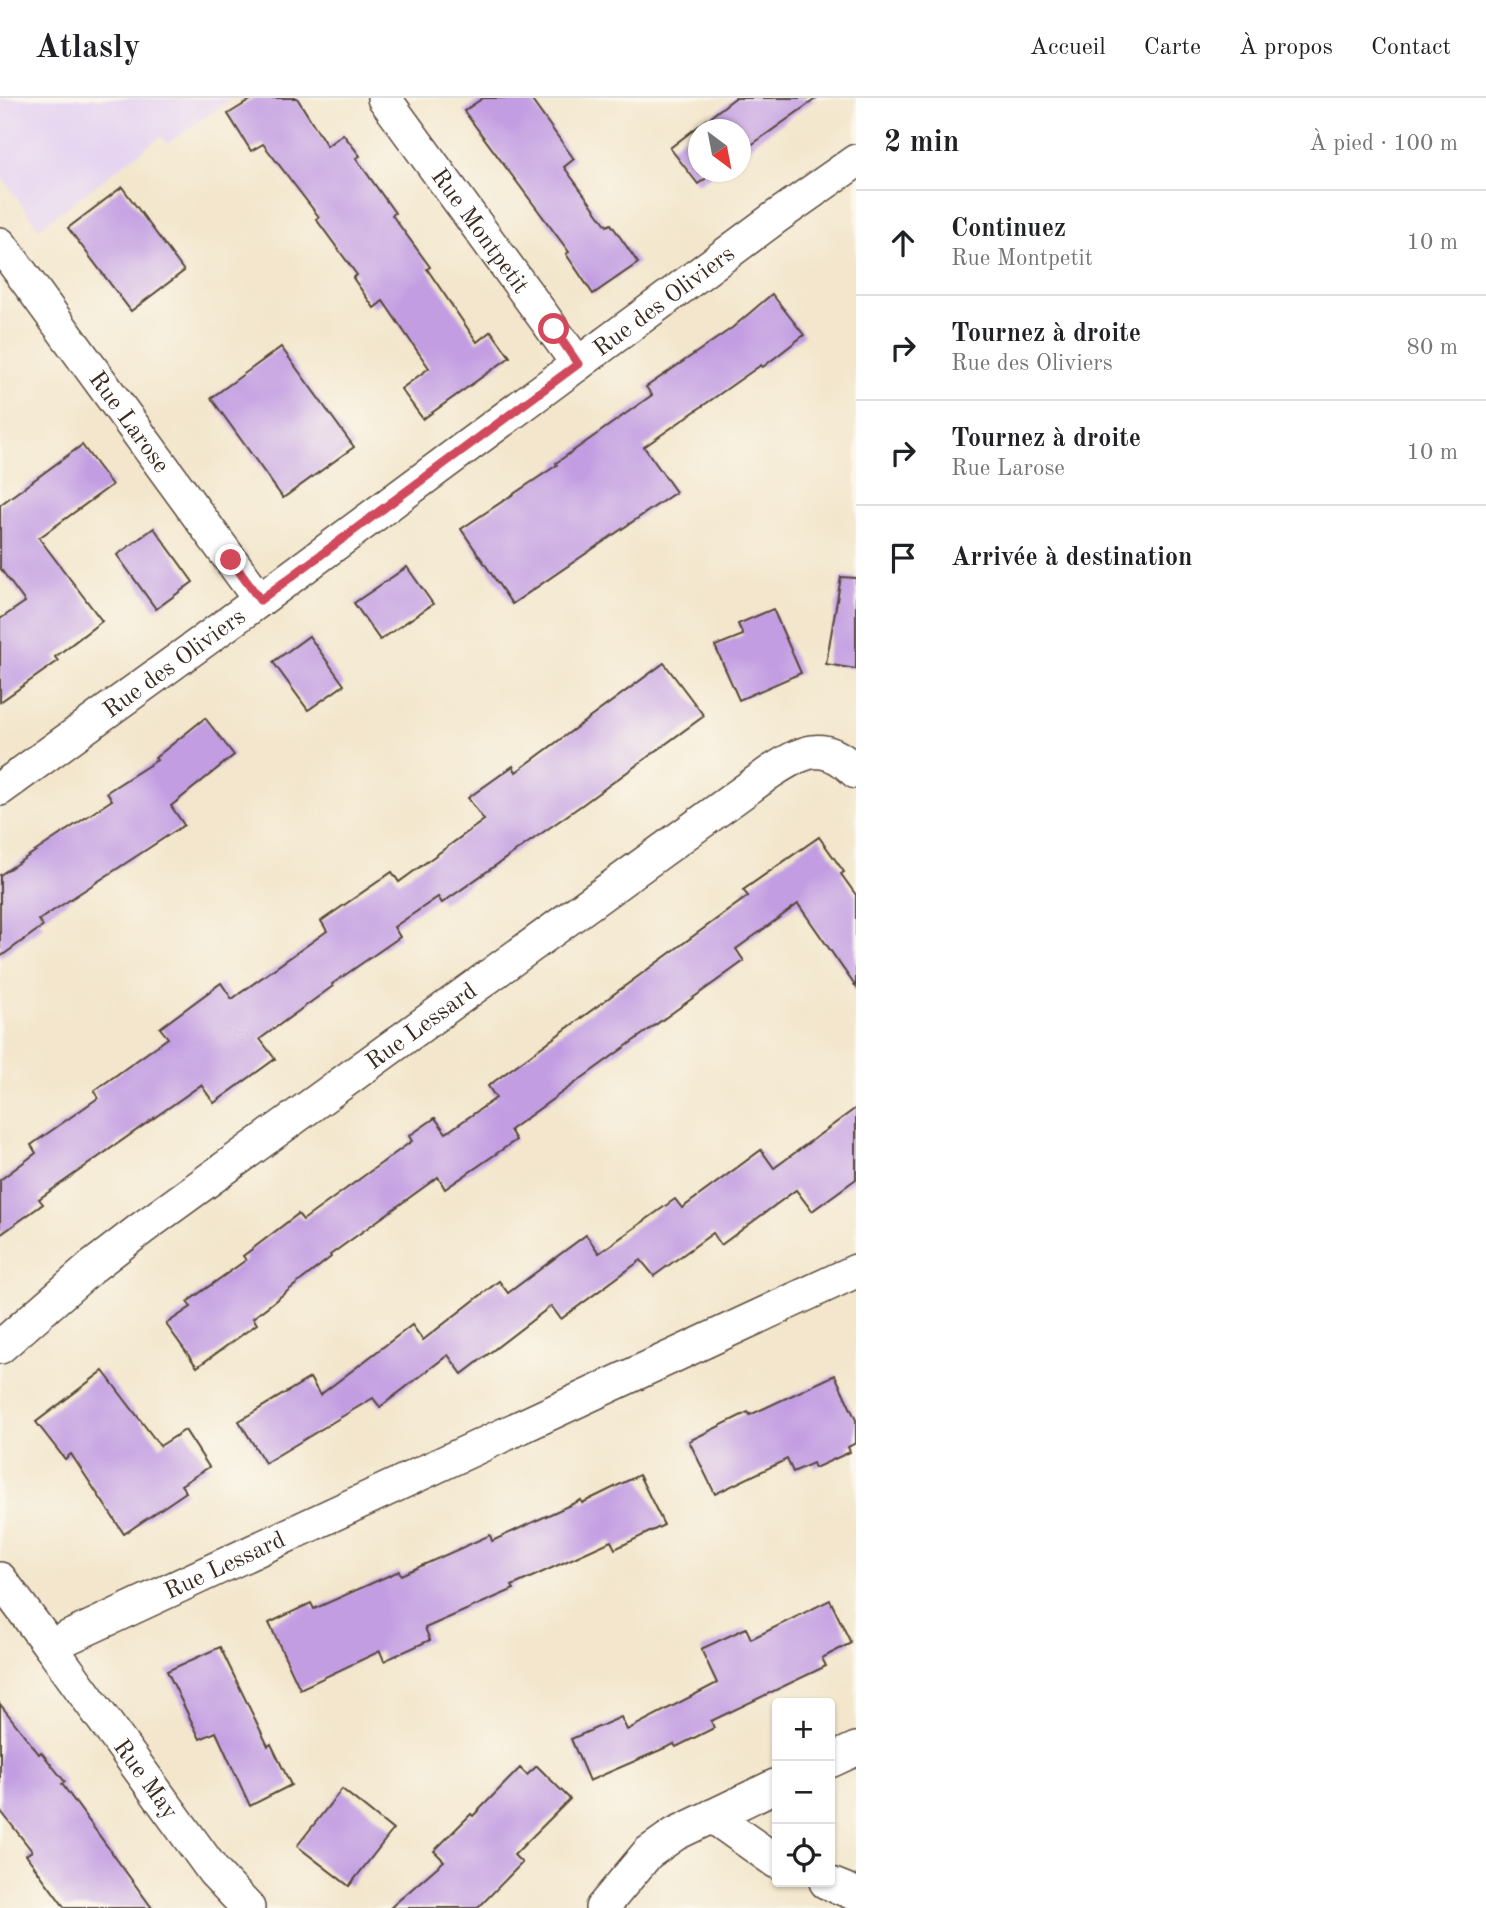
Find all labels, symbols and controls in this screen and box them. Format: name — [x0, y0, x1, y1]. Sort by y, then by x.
text: Atlasly — [35, 32, 140, 65]
text: Accueil — [1030, 36, 1106, 60]
text: Carte — [1144, 36, 1201, 60]
text: À propos — [1239, 36, 1333, 60]
text: Contact — [1371, 36, 1451, 60]
north arrow — [688, 119, 751, 182]
text: 2 min — [884, 128, 959, 158]
text: À pied · 100 m — [1309, 132, 1458, 155]
street label: Rue Montpetit — [426, 165, 532, 299]
text: Continuez — [951, 216, 1066, 242]
icon: ahead — [884, 224, 922, 262]
text: 10 m — [1407, 231, 1458, 254]
street label: Rue des Oliviers — [590, 242, 740, 362]
text: Rue Montpetit — [951, 247, 1093, 270]
route start — [538, 313, 569, 344]
text: Tournez à droite — [951, 321, 1141, 347]
icon: right — [884, 329, 922, 367]
text: 80 m — [1407, 336, 1458, 359]
text: Rue des Oliviers — [951, 352, 1113, 375]
street label: Rue Larose — [83, 368, 173, 478]
text: Tournez à droite — [951, 426, 1141, 452]
icon: right — [884, 434, 922, 472]
text: 10 m — [1407, 441, 1458, 464]
text: Rue Larose — [951, 457, 1065, 480]
icon: arrive — [884, 539, 922, 577]
route end — [215, 544, 246, 575]
text: Arrivée à destination — [951, 545, 1193, 571]
street label: Rue des Oliviers — [100, 605, 250, 724]
street label: Rue Lessard — [363, 979, 482, 1075]
street label: Rue Lessard — [161, 1528, 289, 1605]
map controls — [772, 1698, 835, 1887]
button: + — [772, 1698, 835, 1761]
street label: Rue May — [108, 1736, 182, 1824]
button: − — [772, 1761, 835, 1824]
button: locate — [772, 1824, 835, 1887]

